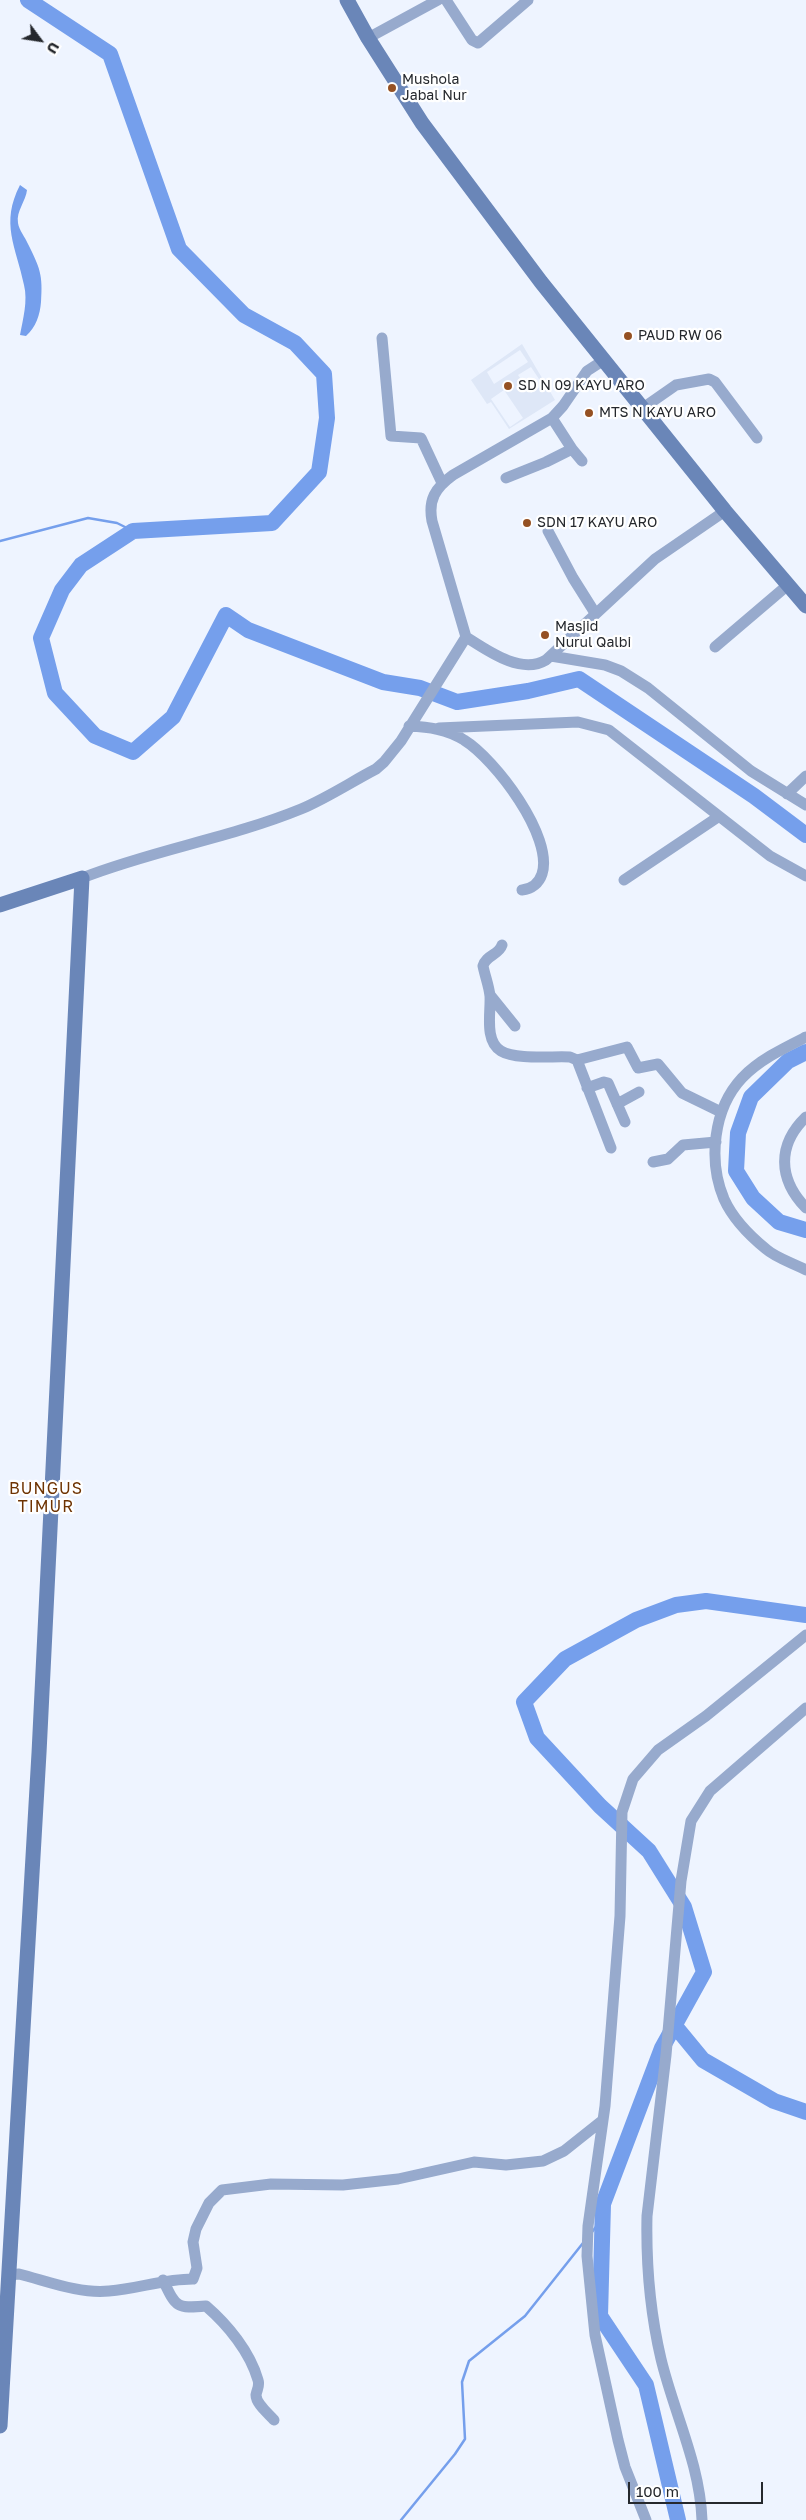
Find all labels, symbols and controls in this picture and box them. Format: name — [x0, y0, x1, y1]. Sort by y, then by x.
north arrow — [15, 15, 65, 65]
text: U — [43, 39, 63, 57]
place label: Mushola Jabal Nur — [402, 72, 467, 104]
marker: Mushola Jabal Nur — [386, 82, 398, 94]
place label: PAUD RW 06 — [638, 328, 722, 344]
marker: PAUD RW 06 — [622, 330, 634, 342]
place label: SD N 09 KAYU ARO — [518, 378, 645, 394]
marker: SD N 09 KAYU ARO — [502, 380, 514, 392]
place label: MTS N KAYU ARO — [599, 405, 716, 421]
marker: MTS N KAYU ARO — [583, 407, 595, 419]
place label: SDN 17 KAYU ARO — [537, 515, 657, 531]
marker: SDN 17 KAYU ARO — [521, 517, 533, 529]
place label: Masjid Nurul Qalbi — [555, 619, 631, 652]
marker: Masjid Nurul Qalbi — [539, 629, 551, 641]
district label: BUNGUS TIMUR — [8, 1479, 84, 1517]
scale bar — [631, 2472, 766, 2504]
text: 100 m — [636, 2482, 679, 2500]

